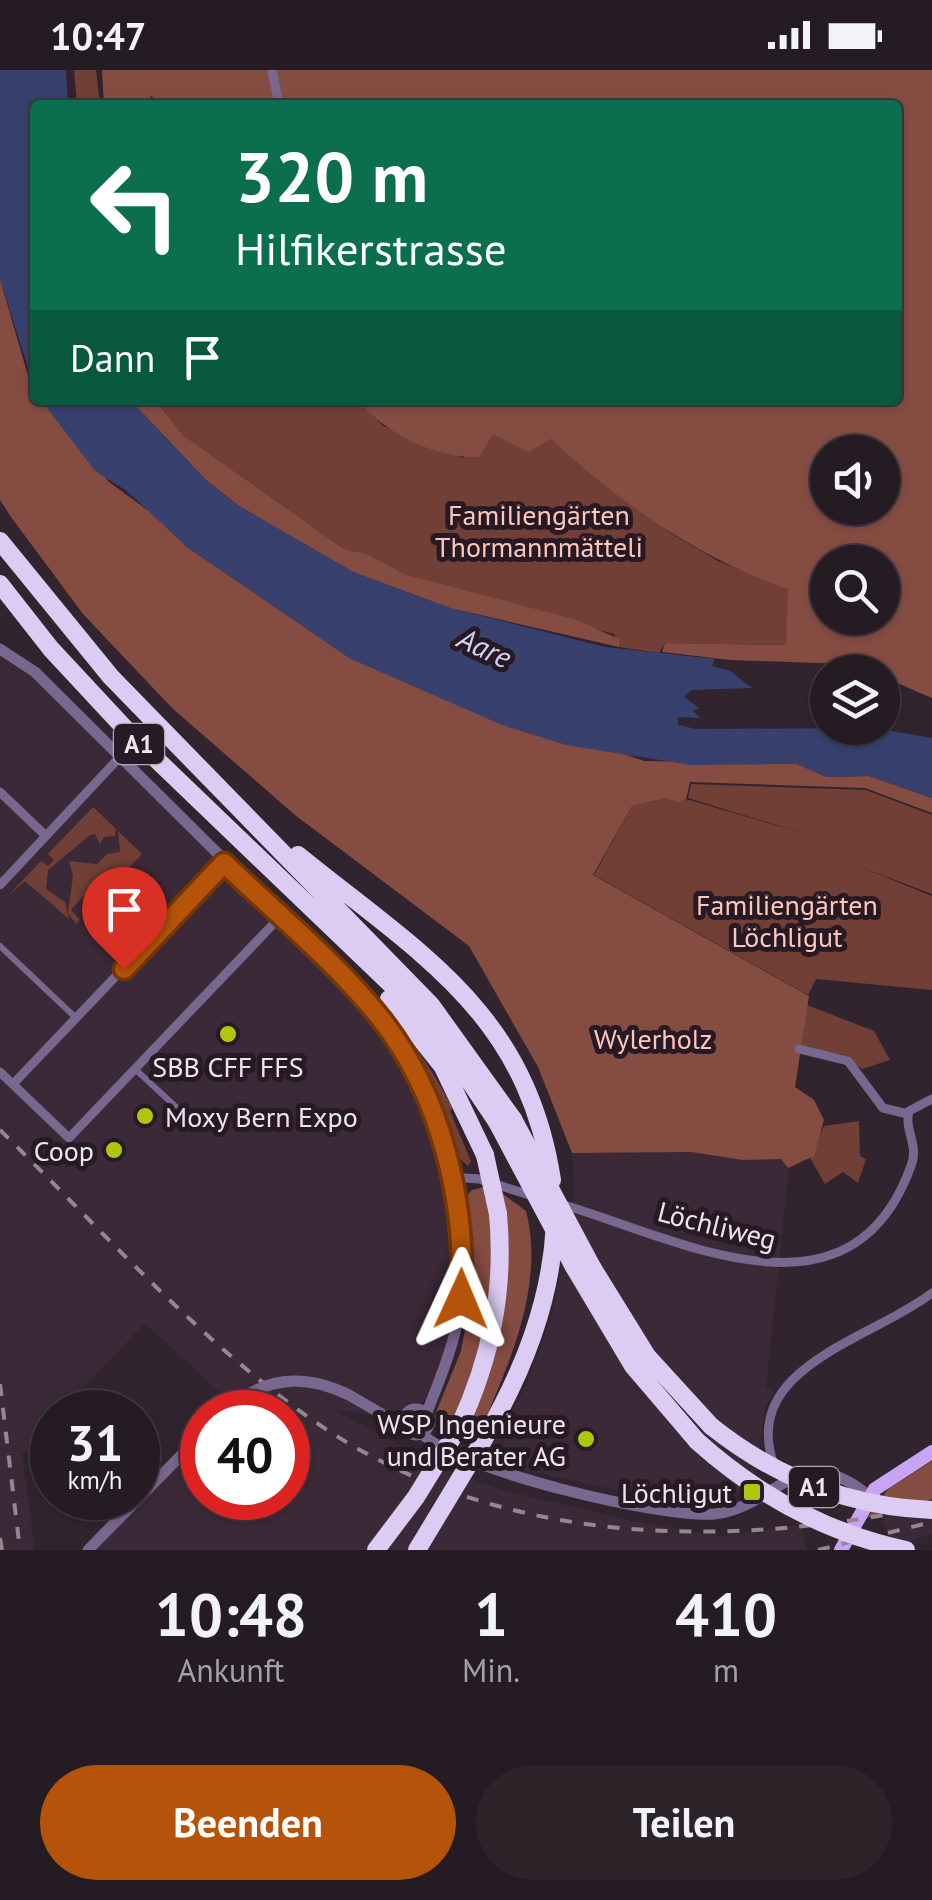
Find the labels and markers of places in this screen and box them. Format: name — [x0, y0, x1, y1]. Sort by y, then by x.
pin — [82, 867, 167, 970]
marker: SBB CFF FFS — [217, 1023, 239, 1045]
place label: SBB CFF FFS — [152, 1048, 304, 1085]
place label: Moxy Bern Expo — [165, 1098, 358, 1135]
marker: Moxy Bern Expo — [134, 1105, 156, 1127]
place label: Coop — [34, 1132, 94, 1169]
marker: Coop — [103, 1139, 125, 1161]
place label: WSP Ingenieure und Berater AG — [377, 1405, 566, 1474]
marker: WSP Ingenieure und Berater AG — [575, 1428, 597, 1450]
place label: Löchligut — [621, 1474, 733, 1511]
marker: Löchligut — [741, 1481, 763, 1503]

